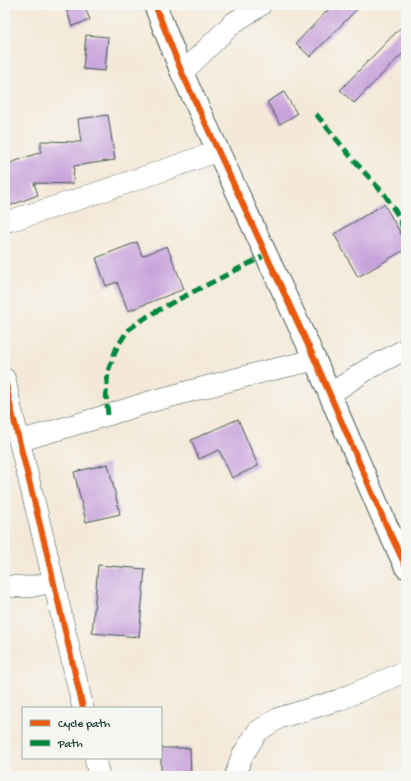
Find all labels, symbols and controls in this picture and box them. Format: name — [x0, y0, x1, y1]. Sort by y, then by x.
legend — [22, 707, 162, 759]
text: Cycle path — [58, 718, 111, 732]
text: Path — [57, 738, 83, 752]

